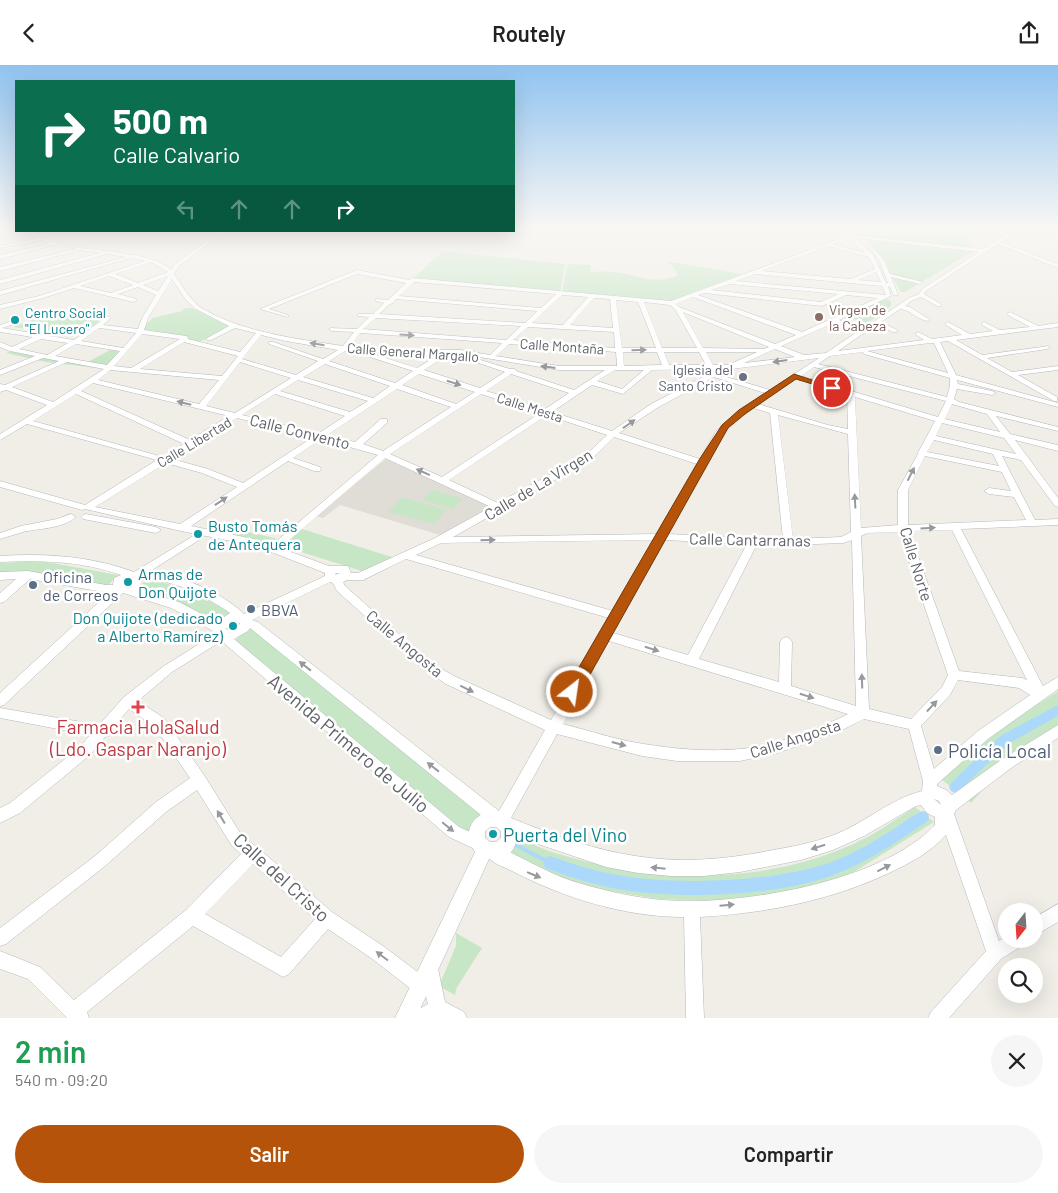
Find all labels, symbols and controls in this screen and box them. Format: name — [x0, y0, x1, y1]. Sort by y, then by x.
icon: back — [15, 19, 43, 47]
icon: share — [1015, 19, 1043, 47]
text: Routely — [492, 20, 566, 46]
text: 500 m — [113, 99, 208, 141]
icon: right — [30, 100, 95, 165]
text: Calle Calvario — [113, 141, 240, 167]
icon: left — [172, 195, 200, 223]
icon: ahead — [225, 195, 253, 223]
icon: ahead — [278, 195, 306, 223]
icon: right — [331, 195, 359, 223]
place label: Virgen de la Cabeza — [829, 301, 886, 334]
place label: Centro Social "El Lucero" — [25, 304, 106, 337]
marker: Virgen de la Cabeza — [813, 311, 825, 323]
marker: Centro Social "El Lucero" — [9, 314, 21, 326]
one-way arrow — [399, 331, 415, 339]
street label: Calle Montaña — [519, 335, 605, 357]
one-way arrow — [309, 339, 325, 347]
street label: Calle General Margallo — [346, 339, 480, 365]
one-way arrow — [631, 346, 647, 354]
one-way arrow — [771, 357, 787, 365]
place label: Iglesia del Santo Cristo — [658, 361, 733, 394]
one-way arrow — [539, 363, 555, 371]
pin — [811, 367, 853, 409]
marker: Iglesia del Santo Cristo — [737, 371, 749, 383]
icon: arrive — [818, 374, 846, 402]
one-way arrow — [447, 380, 462, 387]
street label: Calle Mesta — [495, 388, 565, 426]
one-way arrow — [176, 399, 191, 407]
street label: Calle Convento — [248, 409, 352, 453]
street label: Calle Libertad — [154, 413, 234, 471]
one-way arrow — [622, 419, 636, 428]
street label: Calle de La Virgen — [481, 444, 595, 524]
one-way arrow — [907, 467, 915, 482]
one-way arrow — [416, 468, 430, 476]
one-way arrow — [850, 493, 858, 509]
one-way arrow — [214, 496, 227, 506]
place label: Busto Tomás de Antequera — [208, 516, 301, 553]
one-way arrow — [920, 523, 936, 531]
street label: Calle Norte — [897, 525, 937, 603]
marker: Busto Tomás de Antequera — [192, 528, 204, 540]
street label: Calle Cantarranas — [689, 528, 811, 550]
one-way arrow — [480, 535, 496, 543]
place label: Armas de Don Quijote — [138, 564, 217, 601]
place label: Oficina de Correos — [43, 567, 118, 604]
marker: Armas de Don Quijote — [122, 576, 134, 588]
marker: Oficina de Correos — [27, 579, 39, 591]
place label: BBVA — [261, 600, 299, 619]
marker: BBVA — [245, 603, 257, 615]
street label: Calle Angosta — [363, 605, 447, 681]
place label: Don Quijote (dedicado a Alberto Ramírez) — [73, 608, 224, 645]
marker: Don Quijote (dedicado a Alberto Ramírez) — [227, 620, 239, 632]
one-way arrow — [644, 646, 659, 654]
one-way arrow — [299, 660, 312, 671]
position arrow — [545, 665, 597, 717]
street label: Avenida Primero de Julio — [264, 669, 434, 817]
one-way arrow — [858, 673, 866, 689]
one-way arrow — [460, 685, 474, 693]
one-way arrow — [800, 692, 815, 700]
marker: Farmacia HolaSalud (Ldo. Gaspar Naranjo) — [132, 701, 144, 713]
one-way arrow — [926, 701, 938, 713]
street label: Calle Angosta — [747, 714, 843, 762]
place label: Farmacia HolaSalud (Ldo. Gaspar Naranjo) — [49, 715, 227, 760]
place label: Policía Local — [948, 739, 1051, 762]
one-way arrow — [612, 740, 627, 748]
marker: Policía Local — [932, 744, 944, 756]
one-way arrow — [427, 761, 440, 772]
one-way arrow — [217, 810, 226, 823]
one-way arrow — [442, 822, 455, 833]
place label: Puerta del Vino — [503, 823, 627, 846]
street label: Calle del Cristo — [229, 828, 335, 926]
marker: Puerta del Vino — [487, 828, 499, 840]
one-way arrow — [811, 843, 826, 851]
one-way arrow — [650, 864, 666, 872]
one-way arrow — [877, 864, 891, 872]
one-way arrow — [527, 871, 541, 879]
one-way arrow — [719, 901, 735, 909]
north arrow — [998, 903, 1042, 947]
map controls — [998, 903, 1043, 1003]
one-way arrow — [375, 951, 389, 961]
button: search — [998, 958, 1043, 1003]
text: 2 min — [15, 1033, 86, 1069]
button: close — [991, 1035, 1043, 1087]
text: 540 m · 09:20 — [15, 1070, 108, 1089]
button: Salir — [15, 1125, 524, 1183]
button: Compartir — [534, 1125, 1043, 1183]

